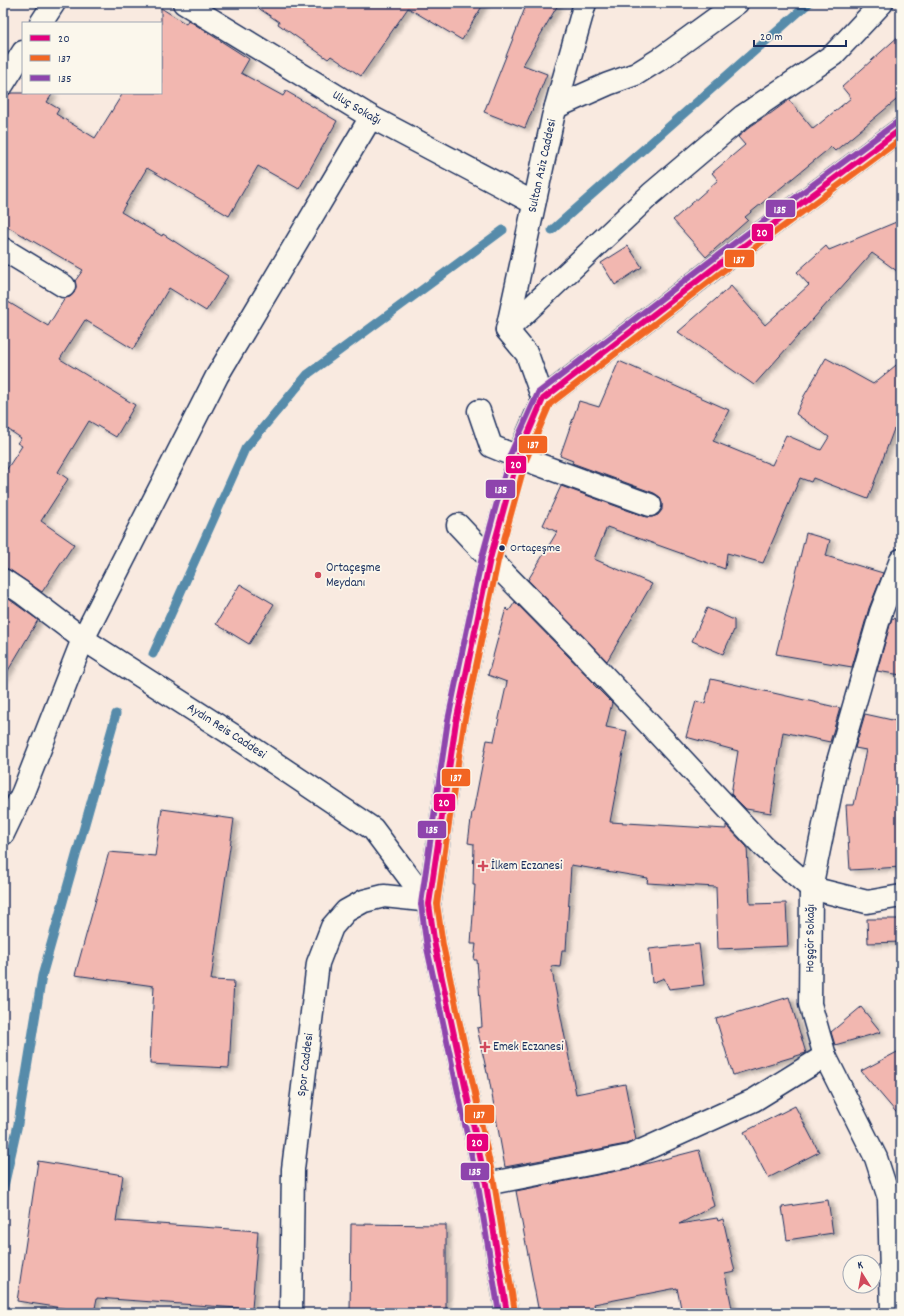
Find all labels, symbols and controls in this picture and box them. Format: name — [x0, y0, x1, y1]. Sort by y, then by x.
legend — [22, 22, 162, 94]
scale bar — [754, 22, 846, 48]
text: 20 m — [760, 29, 783, 46]
text: 20 — [58, 31, 70, 48]
text: 137 — [58, 51, 71, 68]
text: 135 — [58, 71, 72, 88]
street label: Uluç Sokağı — [328, 86, 384, 130]
street label: Sultan Aziz Caddesi — [523, 117, 562, 214]
line badge: 135 — [765, 199, 796, 218]
text: 135 — [774, 203, 786, 219]
line badge: 20 — [751, 223, 774, 242]
text: 20 — [757, 226, 767, 242]
line badge: 137 — [724, 249, 755, 268]
text: 137 — [733, 253, 746, 269]
line badge: 137 — [518, 435, 548, 454]
text: 137 — [527, 438, 540, 454]
line badge: 20 — [505, 455, 527, 474]
text: 20 — [511, 458, 521, 474]
line badge: 135 — [485, 479, 516, 499]
text: 135 — [495, 483, 507, 499]
place label: Ortaçeşme — [510, 540, 560, 557]
marker: Ortaçeşme — [497, 543, 507, 553]
place label: Ortaçeşme Meydanı — [326, 559, 381, 593]
marker: Ortaçeşme Meydanı — [313, 570, 323, 580]
street label: Aydın Reis Caddesi — [183, 698, 270, 764]
line badge: 137 — [441, 768, 471, 787]
text: 137 — [450, 771, 463, 787]
line badge: 20 — [433, 793, 456, 812]
text: 20 — [439, 796, 449, 812]
line badge: 135 — [417, 820, 447, 839]
text: 135 — [426, 823, 438, 839]
place label: İlkem Eczanesi — [491, 857, 563, 876]
marker: İlkem Eczanesi — [478, 861, 488, 871]
street label: Hoşgör Sokağı — [801, 904, 820, 973]
street label: Spor Caddesi — [292, 1031, 319, 1098]
place label: Emek Eczanesi — [493, 1038, 564, 1057]
marker: Emek Eczanesi — [480, 1042, 490, 1052]
line badge: 137 — [464, 1104, 495, 1124]
text: 137 — [473, 1108, 486, 1124]
line badge: 20 — [466, 1133, 489, 1152]
text: 20 — [472, 1136, 482, 1152]
line badge: 135 — [460, 1162, 490, 1181]
text: 135 — [469, 1165, 481, 1181]
north arrow — [842, 1254, 882, 1294]
text: K — [856, 1258, 865, 1274]

